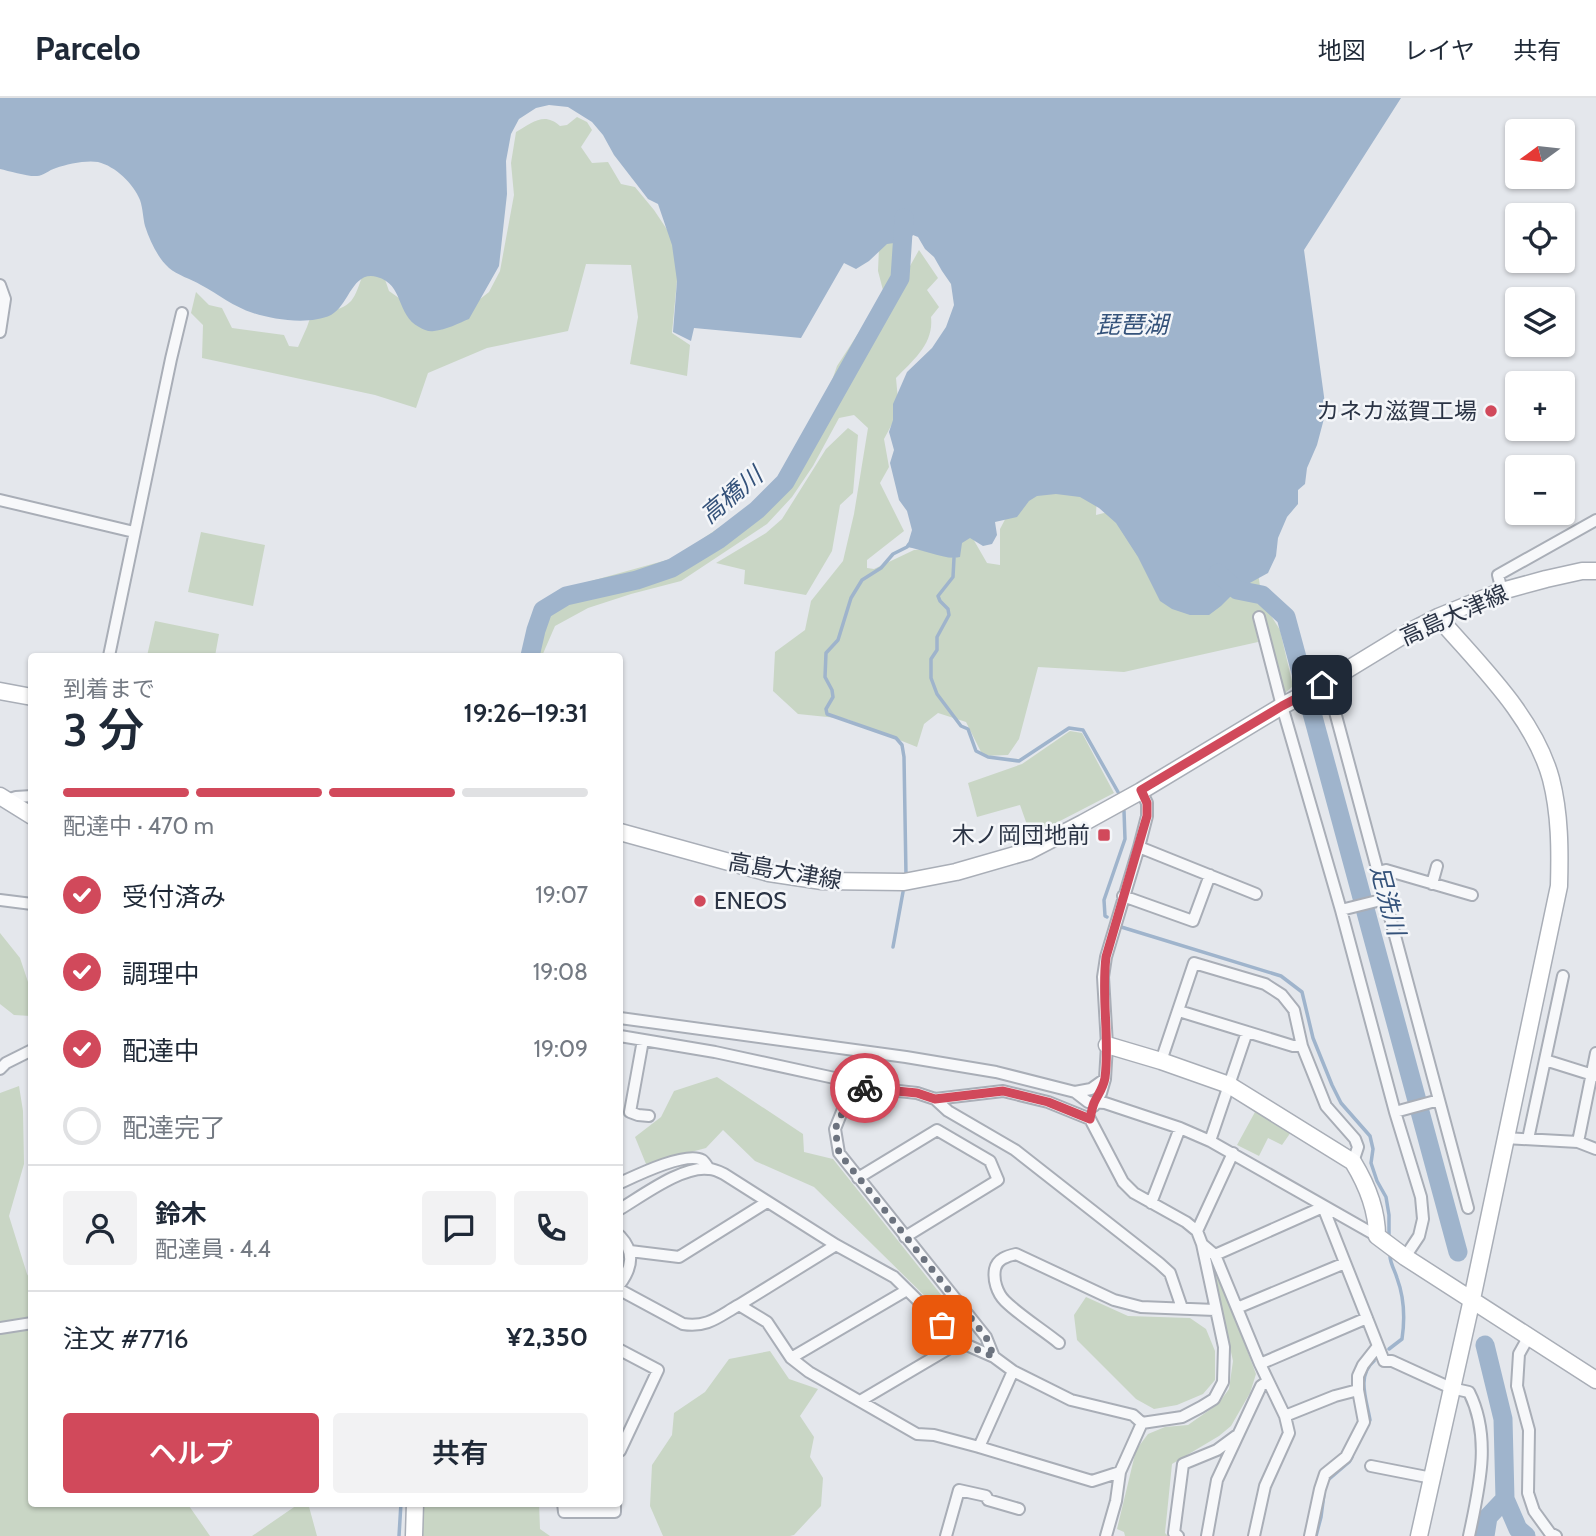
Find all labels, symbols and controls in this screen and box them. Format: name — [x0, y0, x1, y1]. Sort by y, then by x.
text: Parcelo — [35, 28, 140, 68]
text: 地図 — [1318, 36, 1366, 65]
text: レイヤ — [1404, 36, 1475, 65]
text: 共有 — [1513, 36, 1561, 65]
north arrow — [1505, 119, 1575, 189]
map controls — [1505, 119, 1575, 525]
button: locate — [1505, 203, 1575, 273]
button: layers — [1505, 287, 1575, 357]
water label: 琵琶湖 — [1096, 310, 1172, 339]
button: + — [1505, 371, 1575, 441]
place label: カネカ滋賀工場 — [1316, 397, 1477, 425]
marker: カネカ滋賀工場 — [1483, 403, 1499, 419]
button: − — [1505, 455, 1575, 525]
water label: 高橋川 — [694, 459, 770, 529]
street label: 高島大津線 — [1396, 579, 1512, 651]
pin — [1292, 655, 1352, 715]
icon: home — [1303, 666, 1341, 704]
text: 到着まで — [63, 675, 155, 703]
text: 19:26–19:31 — [463, 697, 588, 729]
text: 3 分 — [63, 702, 144, 758]
text: 配達中 · 470 m — [63, 812, 214, 840]
place label: 木ノ岡団地前 — [952, 821, 1090, 849]
marker: 木ノ岡団地前 — [1096, 827, 1112, 843]
street label: 高島大津線 — [726, 847, 844, 895]
water label: 足洗川 — [1365, 861, 1412, 941]
icon: check — [63, 876, 101, 914]
text: 受付済み — [122, 881, 226, 913]
text: 19:07 — [535, 881, 588, 909]
place label: ENEOS — [714, 887, 787, 915]
marker: ENEOS — [692, 893, 708, 909]
icon: check — [63, 953, 101, 991]
text: 調理中 — [122, 958, 200, 990]
text: 19:08 — [533, 958, 588, 986]
icon: check — [63, 1030, 101, 1068]
text: 配達中 — [122, 1035, 200, 1067]
text: 19:09 — [534, 1035, 588, 1063]
courier — [830, 1053, 900, 1123]
icon: bike — [846, 1069, 884, 1107]
text: 配達完了 — [122, 1112, 226, 1144]
button: person — [63, 1191, 137, 1265]
button: chat — [422, 1191, 496, 1265]
button: phone — [514, 1191, 588, 1265]
text: 鈴木 — [155, 1198, 207, 1230]
text: 配達員 · 4.4 — [155, 1235, 271, 1263]
pin — [912, 1295, 972, 1355]
icon: bag — [923, 1306, 961, 1344]
text: ¥2,350 — [506, 1321, 588, 1353]
text: 注文 #7716 — [63, 1323, 189, 1355]
button: ヘルプ — [63, 1413, 319, 1493]
button: 共有 — [333, 1413, 588, 1493]

